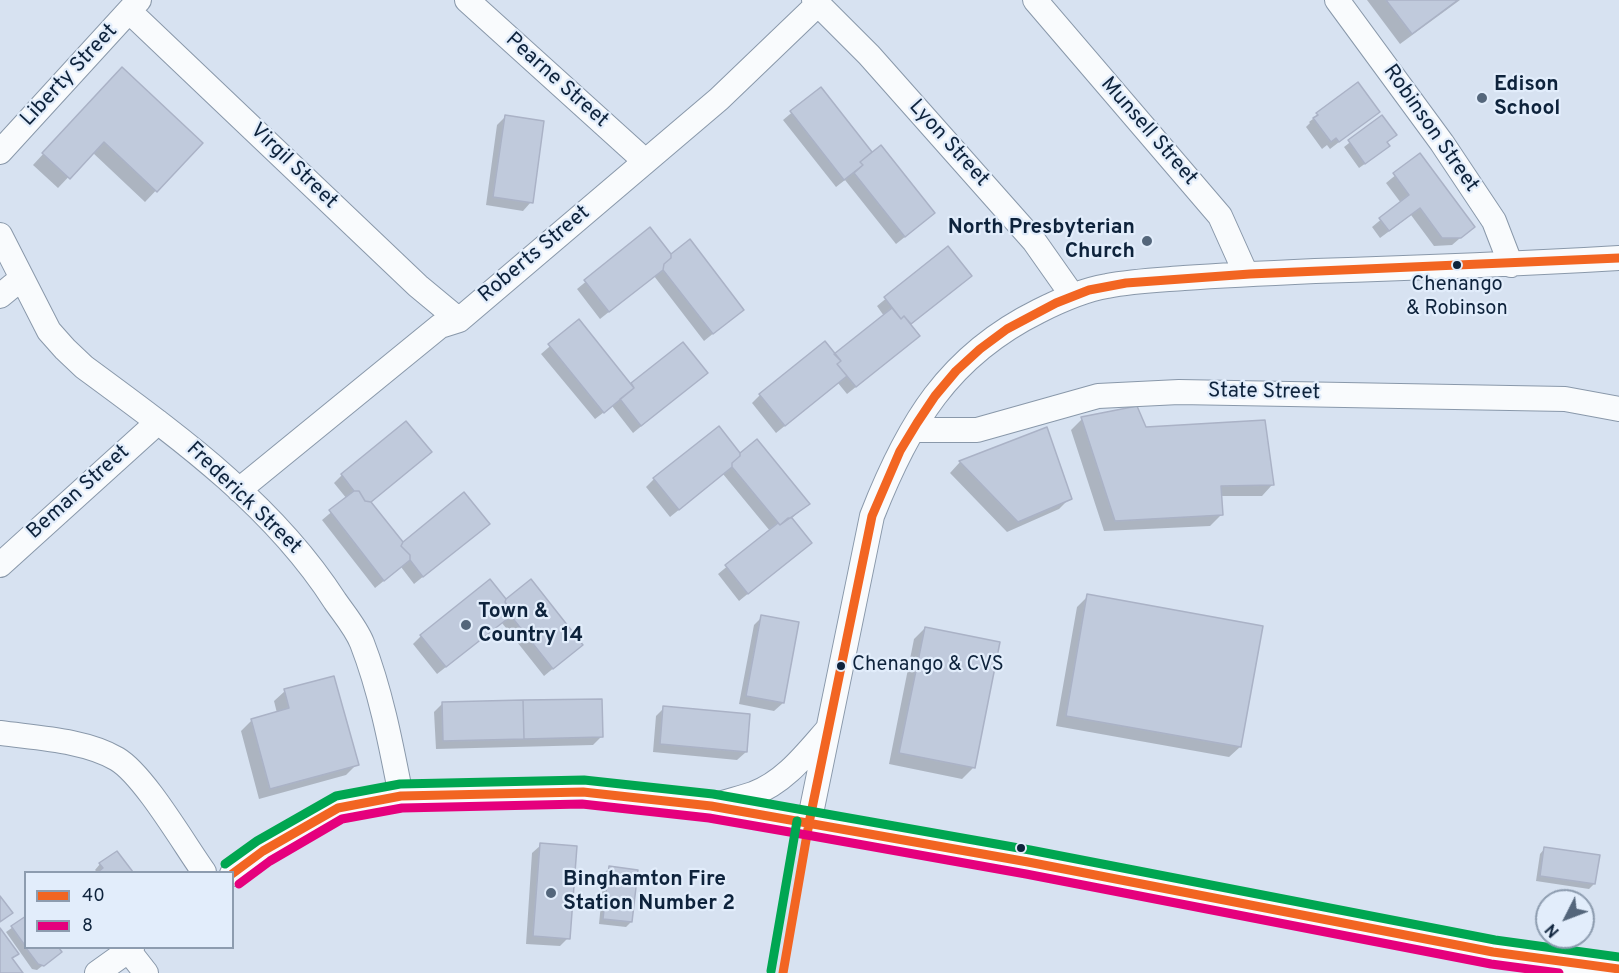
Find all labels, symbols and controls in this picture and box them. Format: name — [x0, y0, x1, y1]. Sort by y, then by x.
street label: Liberty Street — [16, 20, 124, 132]
street label: Pearne Street — [499, 28, 613, 134]
street label: Robinson Street — [1377, 60, 1483, 198]
street label: Munsell Street — [1094, 73, 1202, 191]
place label: Edison School — [1494, 73, 1560, 123]
marker: Edison School — [1475, 91, 1489, 105]
street label: Lyon Street — [902, 95, 994, 193]
street label: Virgil Street — [244, 119, 342, 215]
street label: Roberts Street — [474, 201, 596, 309]
place label: North Presbyterian Church — [948, 216, 1135, 266]
marker: North Presbyterian Church — [1140, 234, 1154, 248]
marker: Chenango & Robinson — [1451, 259, 1463, 271]
place label: Chenango & Robinson — [1406, 274, 1508, 321]
street label: State Street — [1207, 379, 1321, 407]
street label: Frederick Street — [180, 438, 306, 560]
street label: Beman Street — [23, 440, 135, 546]
place label: Town & Country 14 — [478, 600, 583, 650]
marker: Town & Country 14 — [459, 618, 473, 632]
place label: Chenango & CVS — [852, 654, 1004, 678]
marker: Chenango & CVS — [835, 660, 847, 672]
unlabelled marker — [1015, 842, 1027, 854]
place label: Binghamton Fire Station Number 2 — [563, 868, 735, 918]
legend — [24, 871, 234, 949]
text: 40 — [82, 885, 105, 908]
marker: Binghamton Fire Station Number 2 — [544, 886, 558, 900]
north arrow — [1535, 889, 1595, 949]
text: 8 — [82, 915, 93, 938]
text: N — [1542, 919, 1564, 941]

